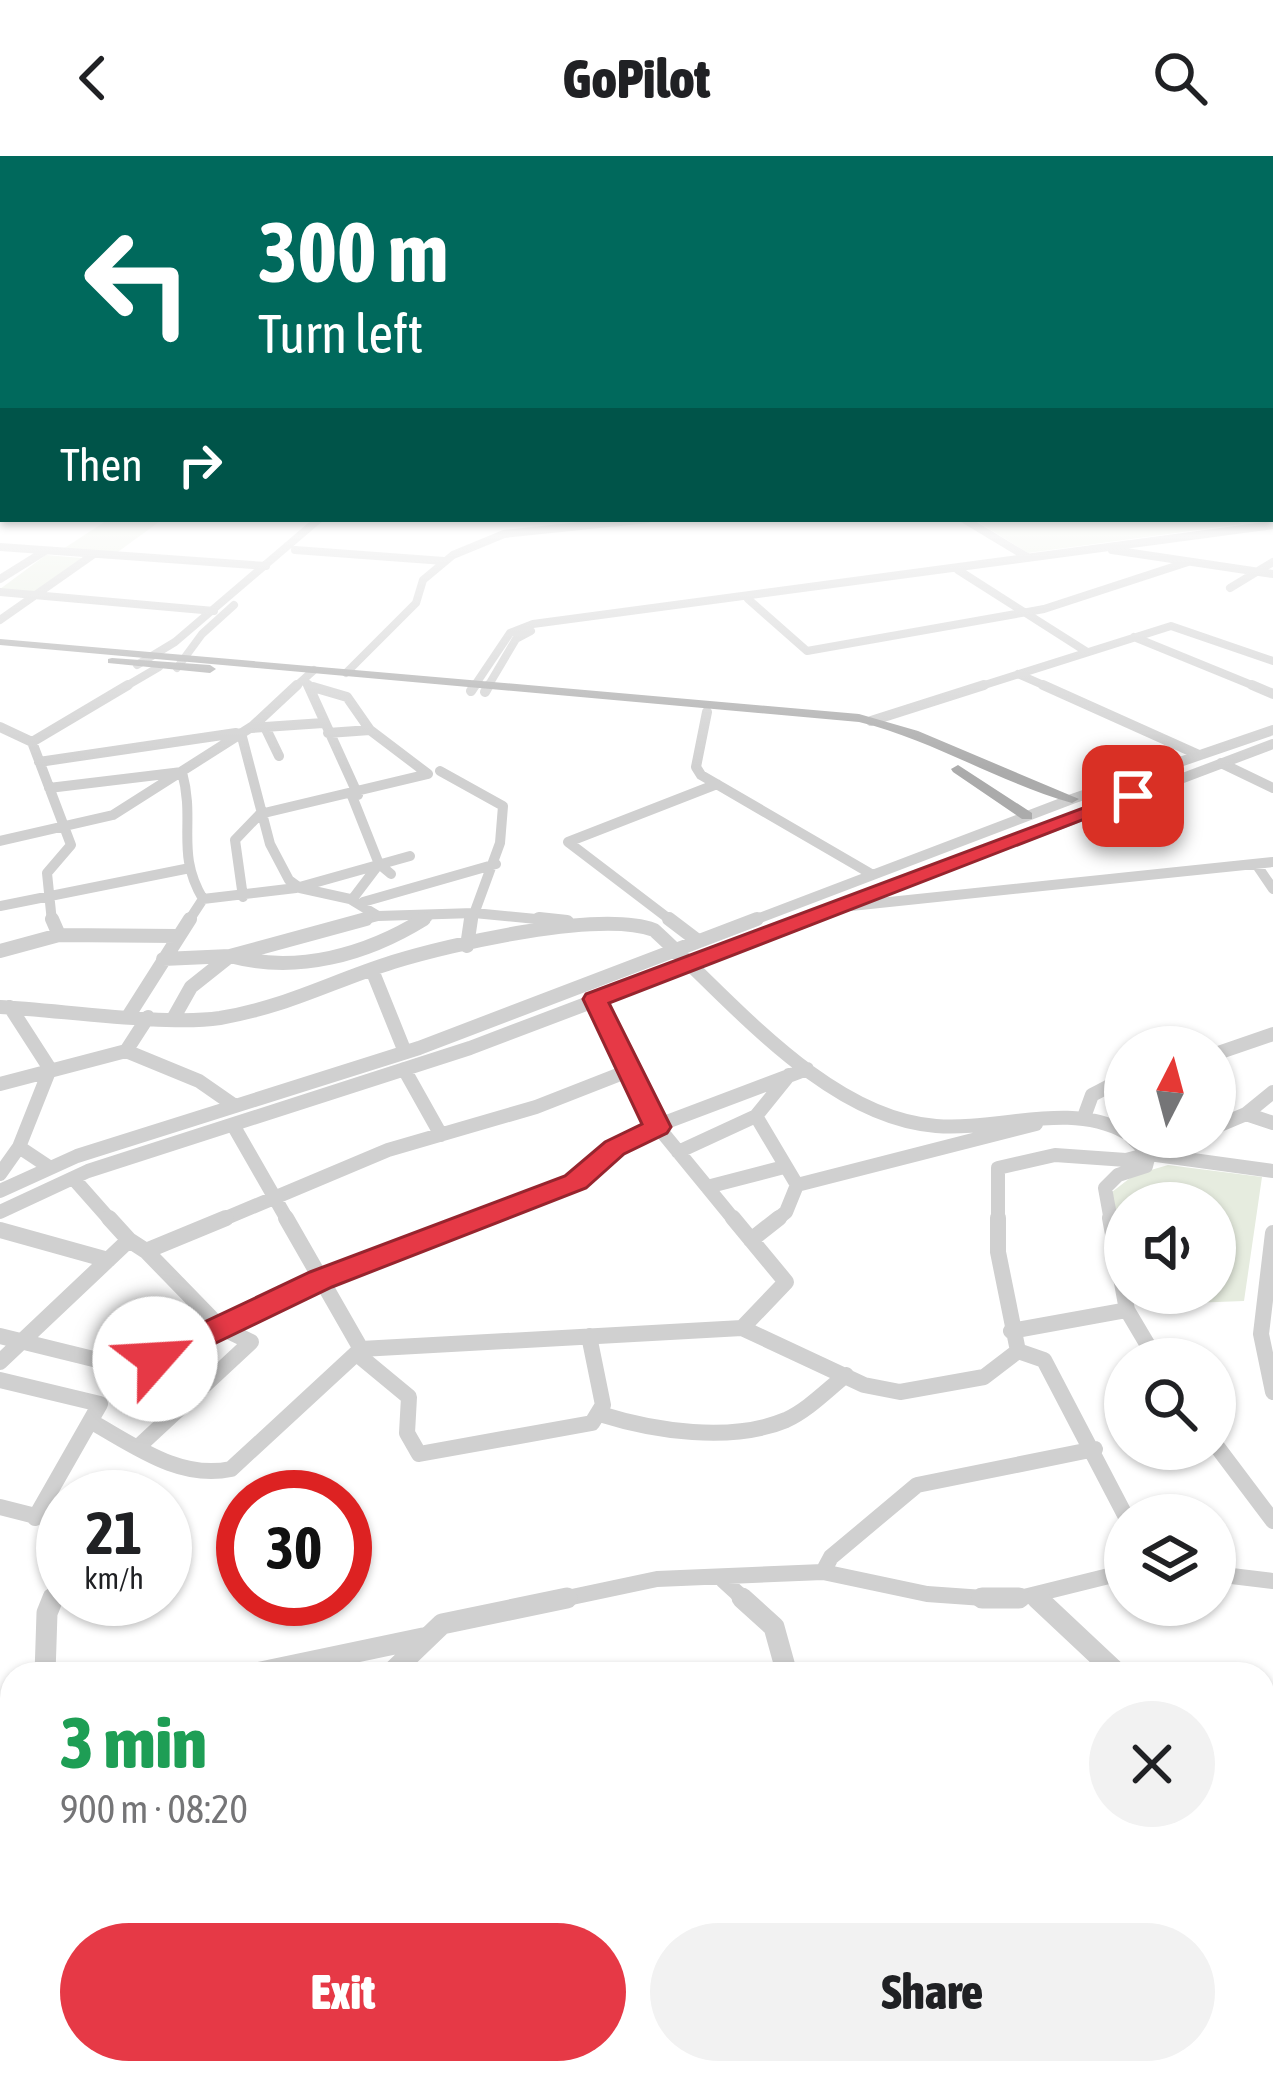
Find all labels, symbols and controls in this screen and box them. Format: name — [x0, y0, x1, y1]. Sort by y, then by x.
icon: back — [60, 45, 126, 111]
icon: search — [1147, 45, 1213, 111]
text: GoPilot — [563, 48, 710, 109]
icon: left — [60, 204, 216, 360]
text: 300 m — [258, 204, 448, 300]
text: Turn left — [258, 303, 423, 364]
icon: right — [167, 432, 233, 498]
text: Then — [60, 439, 143, 491]
pin — [1082, 745, 1184, 847]
icon: arrive — [1100, 763, 1166, 829]
north arrow — [1104, 1026, 1236, 1158]
map controls — [1104, 1026, 1236, 1626]
button: sound — [1104, 1182, 1236, 1314]
position arrow — [92, 1296, 218, 1422]
button: search — [1104, 1338, 1236, 1470]
speed limit sign: 30 — [216, 1470, 372, 1626]
button: layers — [1104, 1494, 1236, 1626]
text: 21 — [86, 1498, 142, 1567]
text: km/h — [84, 1561, 144, 1595]
text: 3 min — [60, 1701, 207, 1783]
button: close — [1089, 1701, 1215, 1827]
text: 900 m · 08:20 — [60, 1787, 248, 1831]
button: Exit — [60, 1923, 626, 2061]
button: Share — [650, 1923, 1215, 2061]

